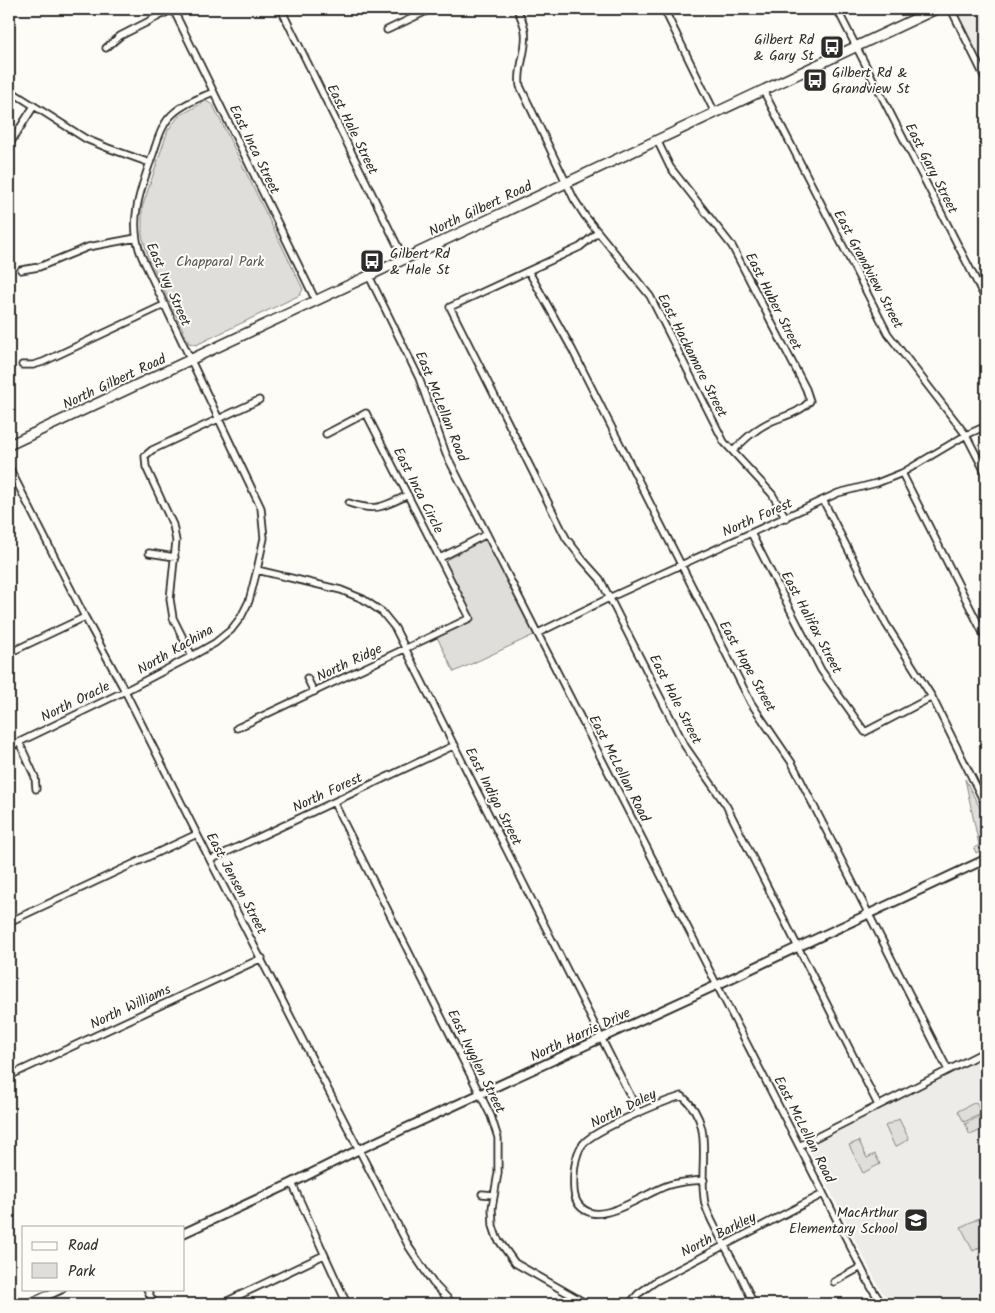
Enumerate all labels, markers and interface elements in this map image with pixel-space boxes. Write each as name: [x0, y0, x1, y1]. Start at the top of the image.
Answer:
place label: Gilbert Rd & Gary St: [754, 29, 815, 67]
bus stop icon: Gilbert Rd & Gary St: [819, 34, 845, 60]
place label: Gilbert Rd & Grandview St: [832, 62, 910, 100]
bus stop icon: Gilbert Rd & Grandview St: [802, 67, 828, 93]
street label: East Hale Street: [321, 80, 384, 179]
street label: East Inca Street: [223, 101, 286, 199]
street label: East Gary Street: [899, 119, 964, 218]
street label: North Gilbert Road: [425, 175, 537, 242]
street label: East Grandview Street: [827, 206, 909, 333]
street label: East Ivy Street: [140, 239, 197, 330]
place label: Gilbert Rd & Hale St: [390, 243, 451, 281]
bus stop icon: Gilbert Rd & Hale St: [359, 248, 385, 274]
street label: East Huber Street: [739, 249, 808, 355]
park label: Chapparal Park: [176, 251, 264, 273]
street label: East Hackamore Street: [651, 290, 733, 422]
street label: North Gilbert Road: [59, 348, 171, 415]
street label: East McLellan Road: [409, 348, 474, 466]
street label: East Inca Circle: [387, 443, 450, 538]
street label: North Forest: [719, 492, 797, 543]
street label: East Halifax Street: [775, 567, 848, 678]
street label: East Hope Street: [713, 617, 782, 717]
street label: North Kachina: [133, 619, 218, 681]
street label: North Ridge: [313, 638, 387, 688]
street label: East Hale Street: [643, 651, 708, 749]
street label: North Oracle: [37, 675, 114, 728]
street label: East McLellan Road: [583, 711, 656, 827]
street label: East Indigo Street: [459, 743, 528, 850]
street label: North Forest: [289, 767, 367, 819]
street label: East Jensen Street: [200, 828, 273, 939]
street label: North Williams: [86, 979, 175, 1035]
street label: North Harris Drive: [527, 1002, 635, 1068]
street label: East Ivyglen Street: [441, 1006, 511, 1118]
street label: East McLellan Road: [768, 1072, 841, 1188]
street label: North Daley: [587, 1083, 661, 1134]
place label: MacArthur Elementary School: [789, 1202, 899, 1240]
street label: North Barkley: [677, 1206, 760, 1263]
school or university icon: MacArthur Elementary School: [903, 1207, 929, 1233]
legend: [22, 1226, 185, 1290]
text: Road: [68, 1234, 99, 1258]
text: Park: [68, 1260, 96, 1284]

